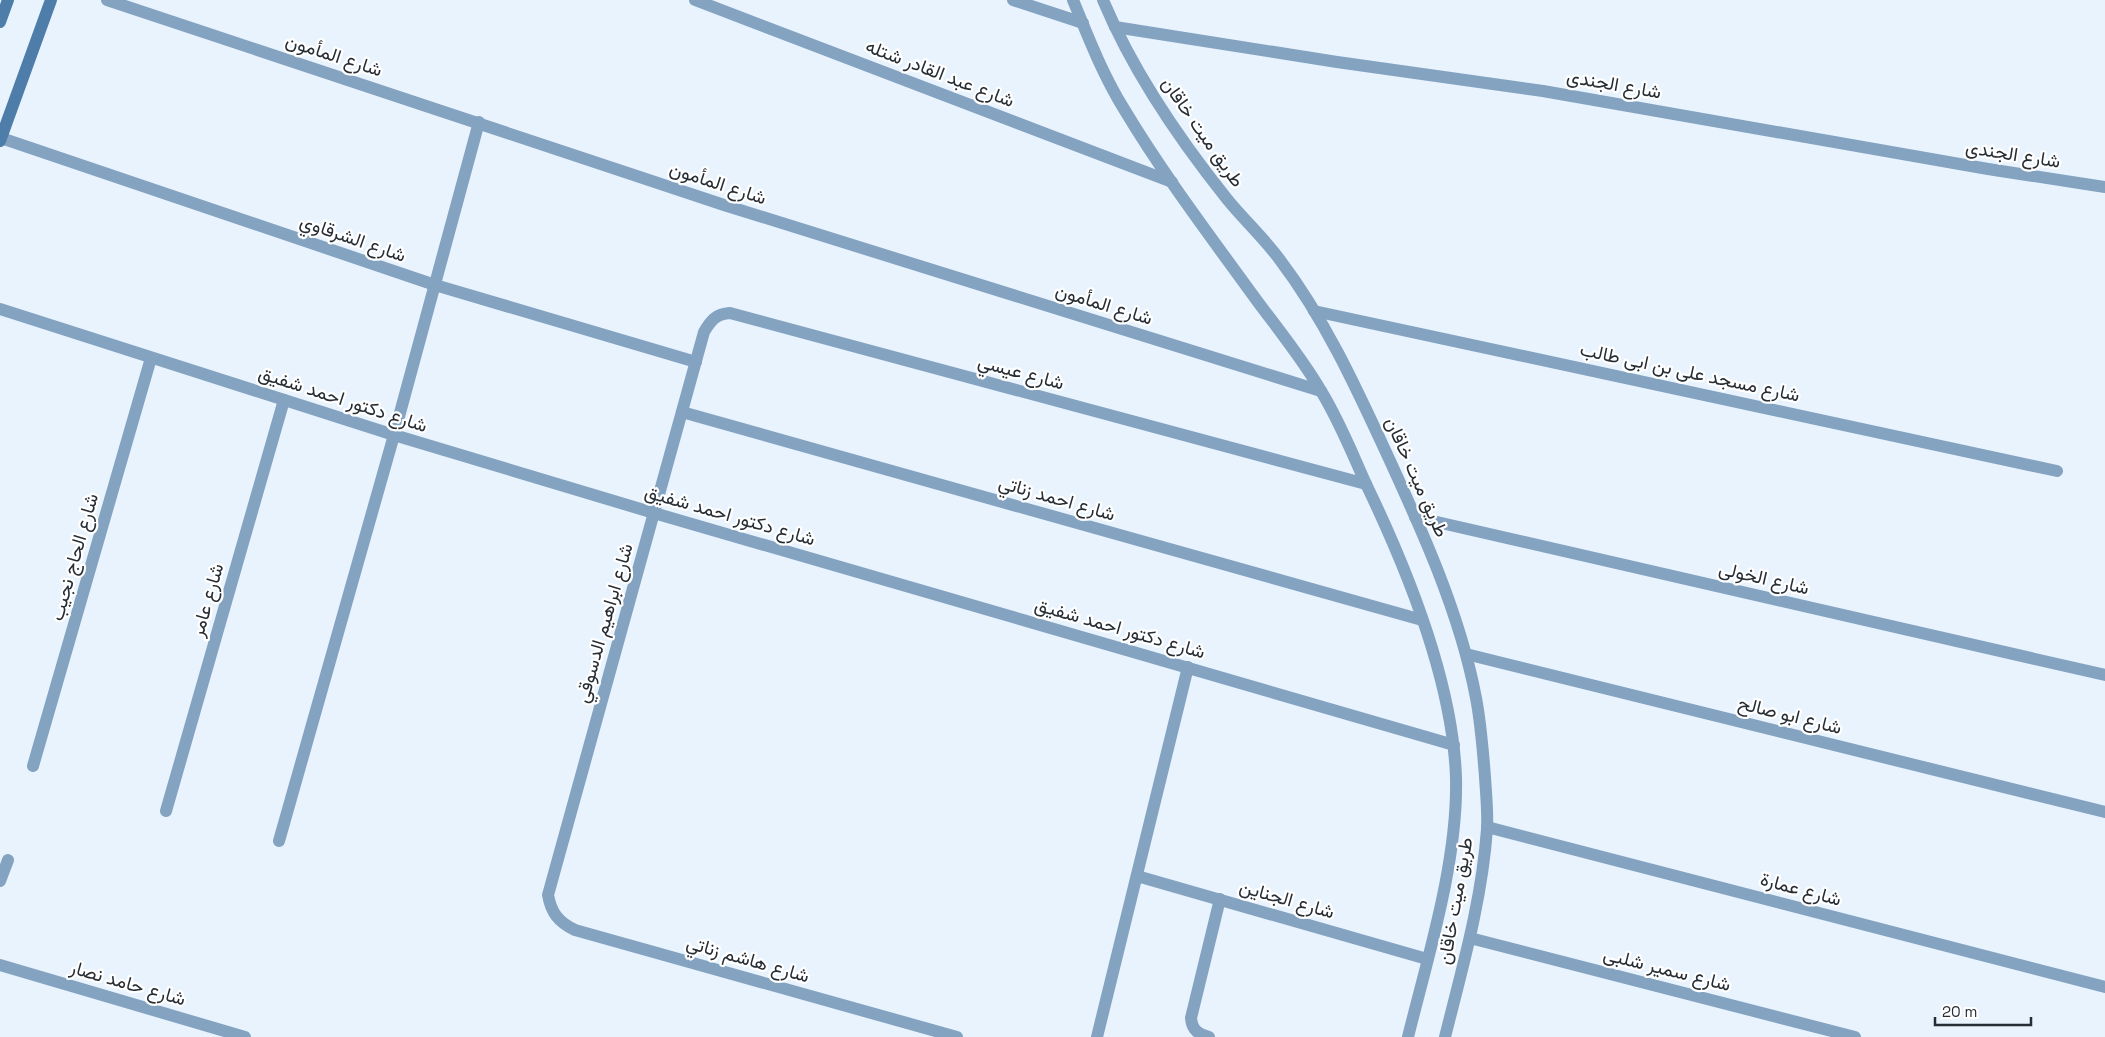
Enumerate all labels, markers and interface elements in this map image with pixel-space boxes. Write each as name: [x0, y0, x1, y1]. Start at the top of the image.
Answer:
street label: شارع المأمون: [282, 28, 386, 82]
street label: شارع عبد القادر شتله: [862, 33, 1018, 113]
street label: شارع الجندى: [1565, 63, 1663, 105]
street label: طريق ميت خاقان: [1156, 72, 1250, 192]
street label: شارع الجندى: [1964, 134, 2062, 174]
street label: شارع المأمون: [666, 156, 770, 210]
street label: شارع الشرقاوي: [296, 208, 409, 271]
street label: شارع المأمون: [1052, 277, 1156, 331]
street label: شارع مسجد على بن ابى طالب: [1578, 336, 1802, 408]
street label: شارع عيسي: [974, 349, 1067, 398]
street label: شارع دكتور احمد شفيق: [255, 360, 431, 438]
street label: طريق ميت خاقان: [1379, 413, 1455, 541]
street label: شارع احمد زناتي: [995, 469, 1118, 529]
street label: شارع دكتور احمد شفيق: [642, 479, 818, 551]
street label: شارع الحاج نجيب: [44, 490, 104, 624]
street label: شارع ابراهيم الدسوقي: [569, 540, 642, 707]
street label: شارع الخولى: [1716, 555, 1812, 601]
street label: شارع عامر: [184, 560, 229, 641]
street label: شارع دكتور احمد شفيق: [1032, 592, 1208, 664]
street label: شارع ابو صالح: [1735, 690, 1844, 741]
street label: طريق ميت خاقان: [1431, 835, 1479, 967]
street label: شارع عمارة: [1758, 866, 1844, 912]
street label: شارع الجناين: [1237, 874, 1337, 924]
street label: شارع هاشم زناتي: [683, 929, 812, 991]
street label: شارع سمير شلبى: [1601, 941, 1733, 997]
street label: شارع حامد نصار: [66, 954, 189, 1011]
scale bar: [1935, 994, 2031, 1026]
text: 20 m: [1942, 1002, 1977, 1021]

